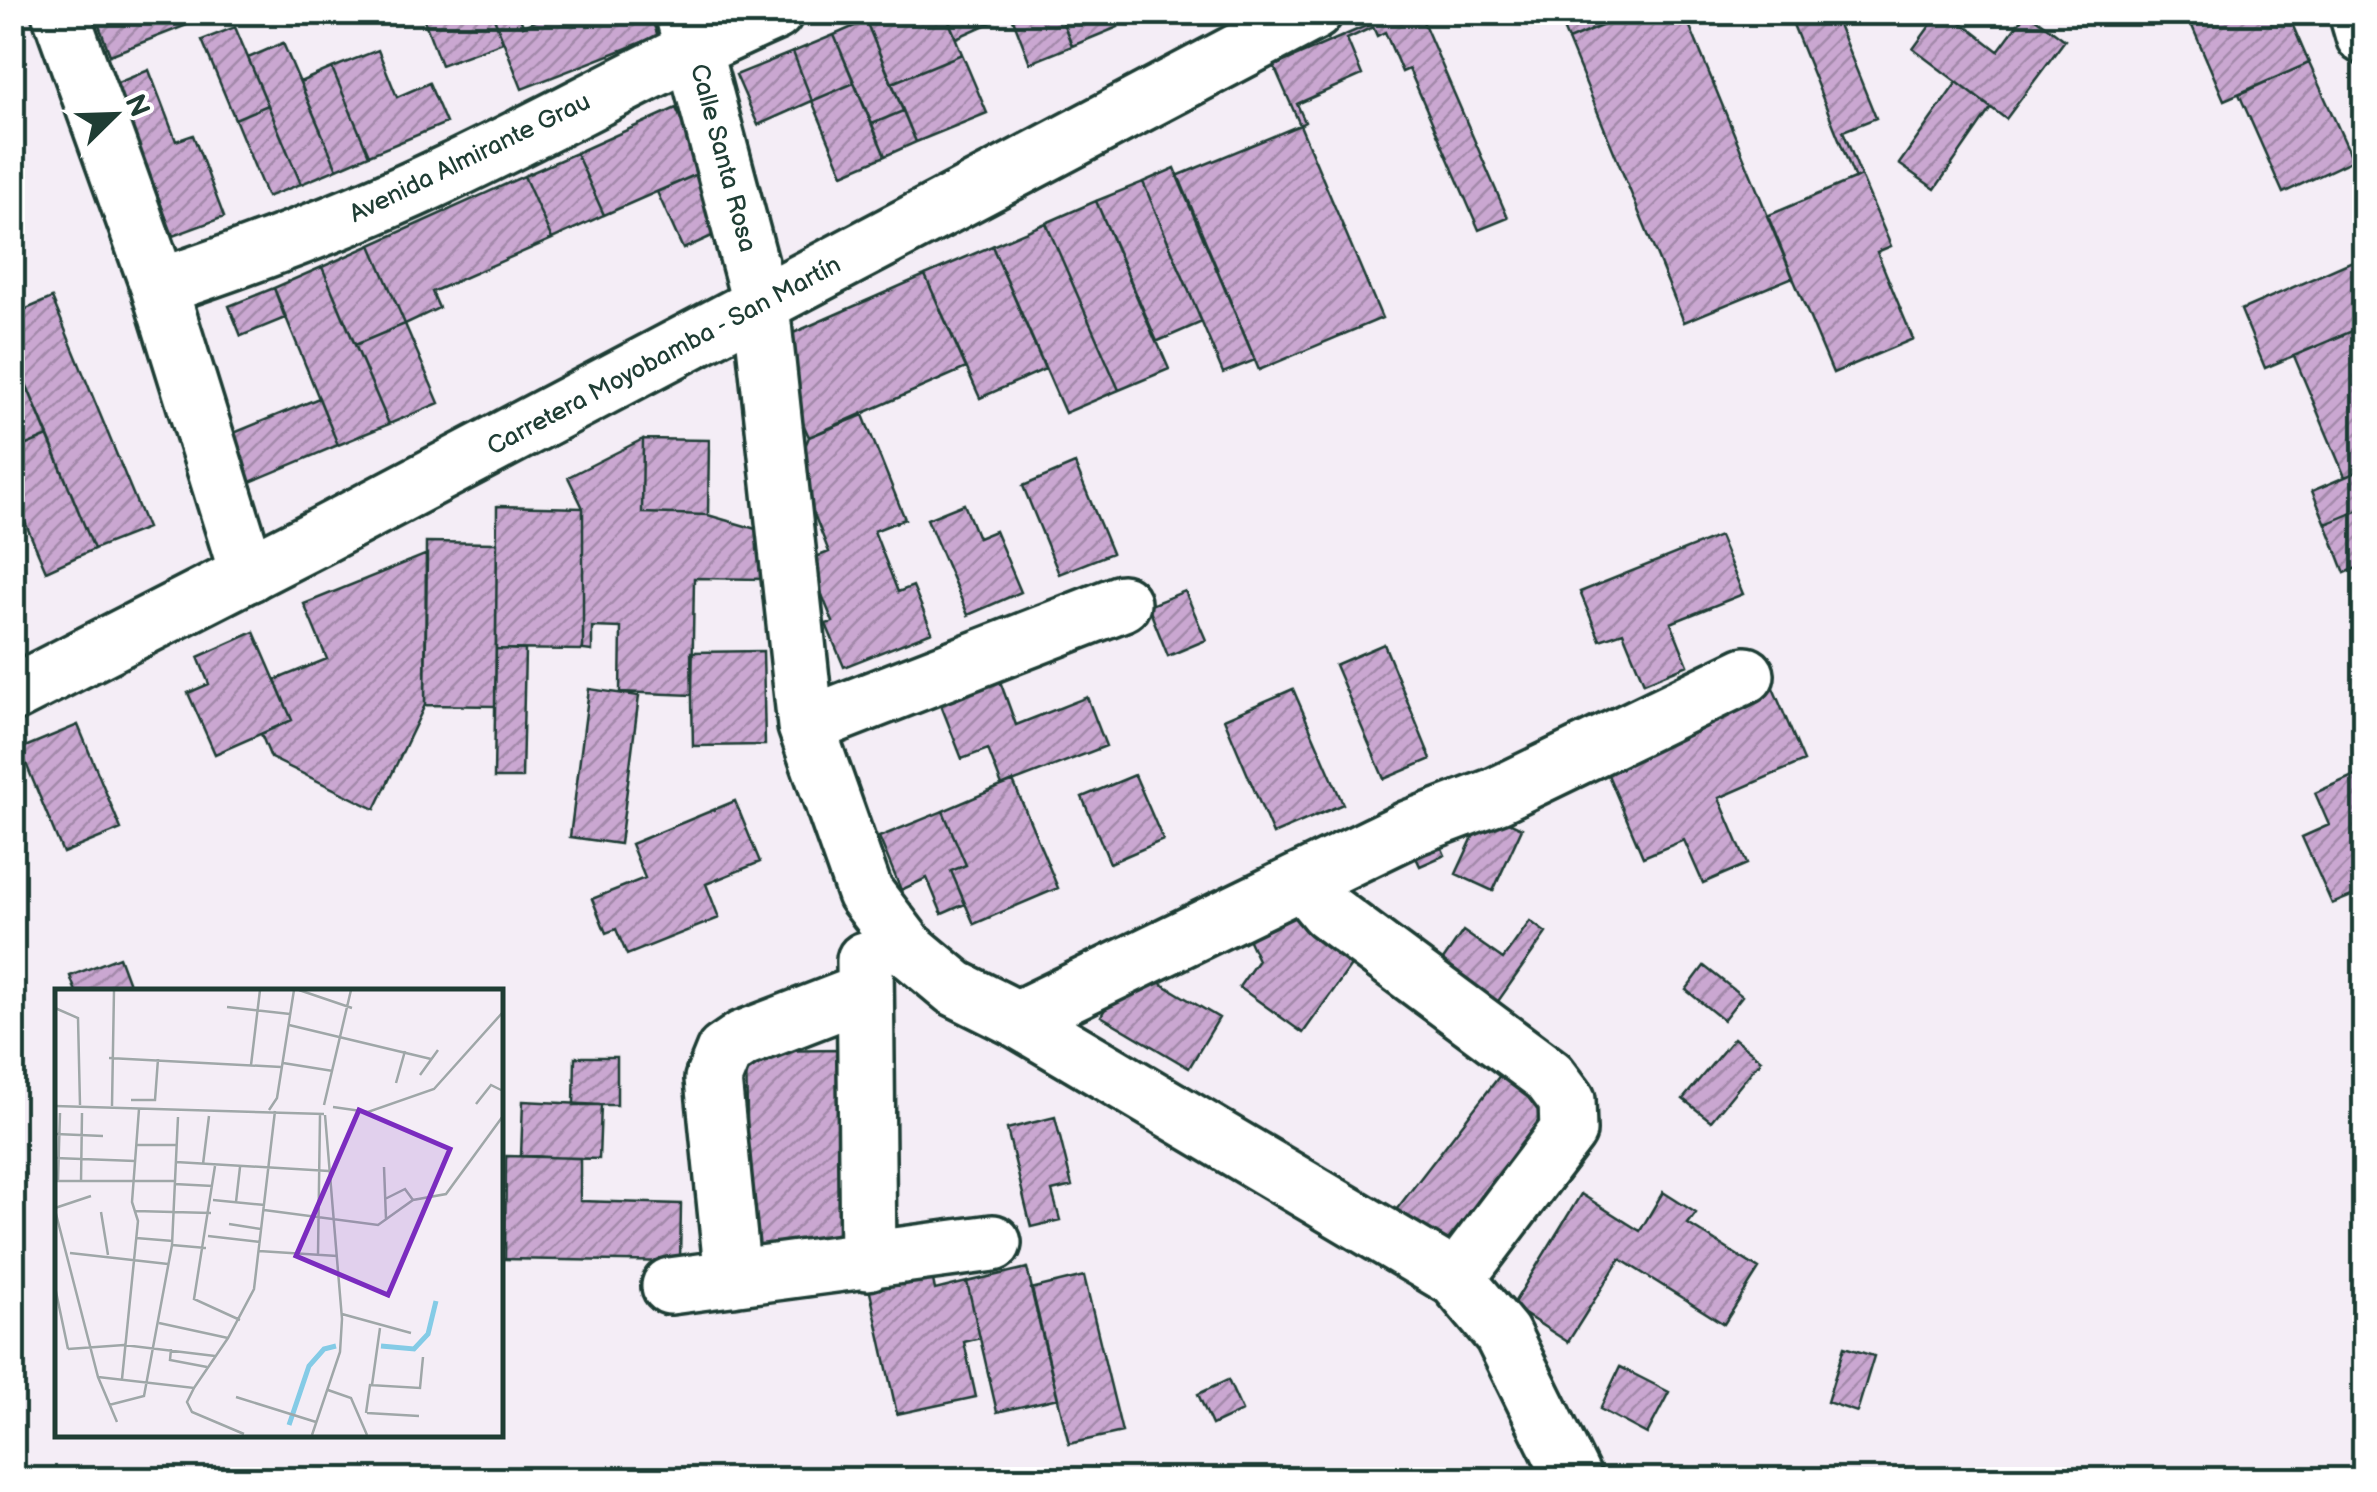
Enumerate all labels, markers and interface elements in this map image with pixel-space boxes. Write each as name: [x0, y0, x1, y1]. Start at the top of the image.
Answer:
street label: Calle Santa Rosa: [683, 60, 763, 256]
north arrow: [65, 65, 165, 165]
street label: Avenida Almirante Grau: [344, 86, 596, 230]
text: N: [117, 90, 156, 122]
street label: Carretera Moyobamba - San Martín: [482, 249, 846, 463]
inset map: [55, 989, 502, 1437]

